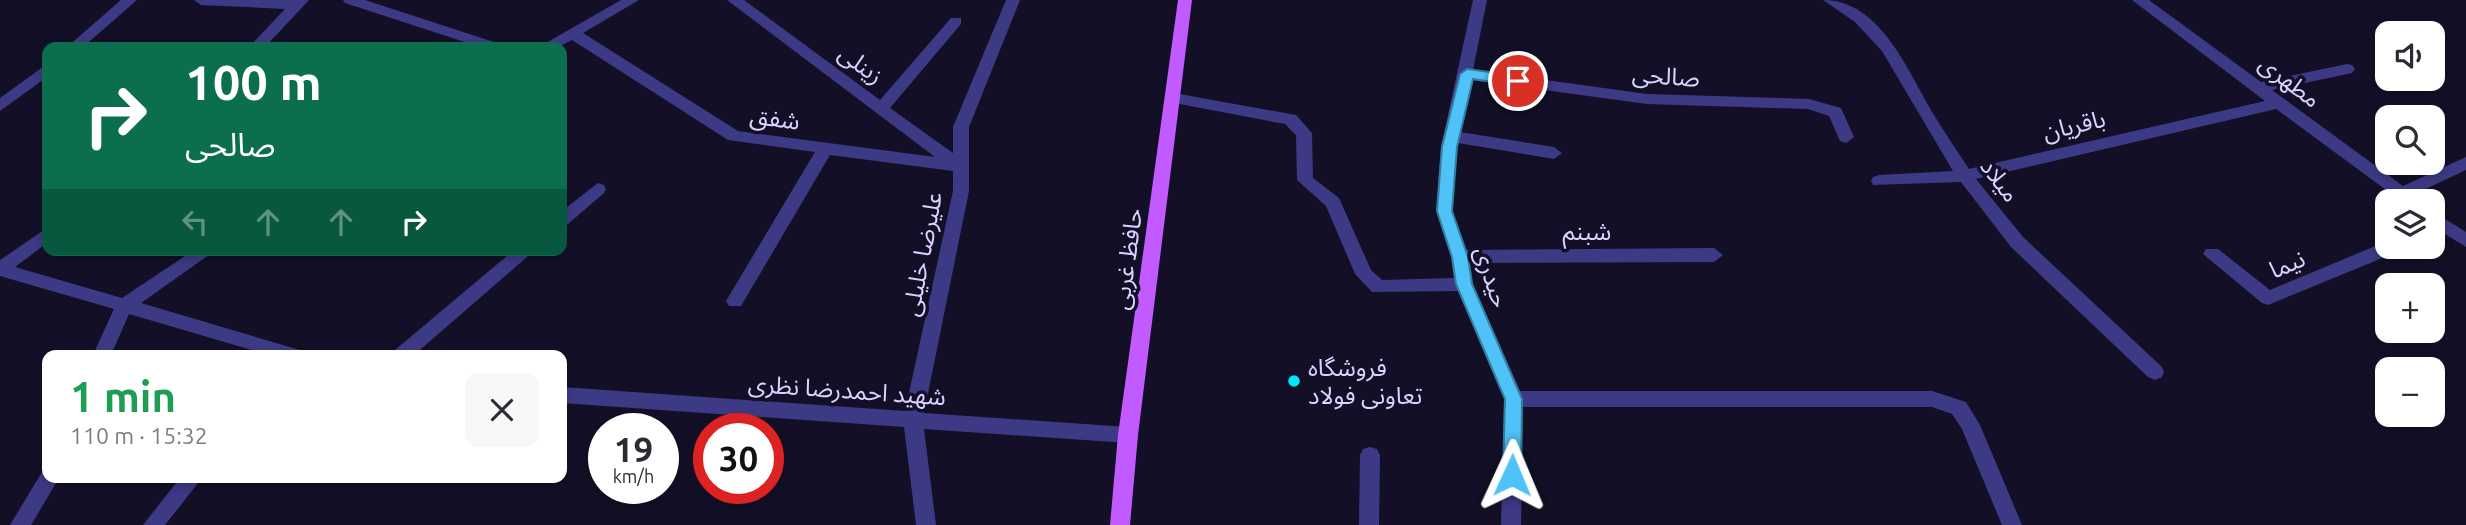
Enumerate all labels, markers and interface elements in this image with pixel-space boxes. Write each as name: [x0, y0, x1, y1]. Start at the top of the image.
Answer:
map controls: [2375, 21, 2445, 427]
button: sound: [2375, 21, 2445, 91]
street label: زینلی: [833, 39, 889, 90]
street label: مطهری: [2253, 49, 2326, 114]
pin: [1488, 51, 1548, 111]
text: 100 m: [185, 54, 322, 109]
street label: صالحی: [1631, 60, 1701, 92]
icon: arrive: [1499, 62, 1537, 100]
icon: right: [70, 70, 161, 161]
street label: شفق: [748, 101, 802, 137]
street label: باقریان: [2040, 105, 2108, 146]
button: search: [2375, 105, 2445, 175]
text: صالحی: [185, 126, 275, 162]
street label: میلاد: [1975, 153, 2025, 207]
street label: علیرضا خلیلی: [897, 189, 948, 319]
button: layers: [2375, 189, 2445, 259]
icon: left: [176, 203, 214, 241]
icon: ahead: [249, 203, 287, 241]
icon: ahead: [322, 203, 360, 241]
icon: right: [395, 203, 433, 241]
street label: حافظ غربی: [1107, 206, 1148, 312]
street label: شبنم: [1563, 218, 1611, 249]
street label: حیدری: [1468, 243, 1515, 311]
street label: نیما: [2265, 244, 2309, 284]
button: +: [2375, 273, 2445, 343]
place label: فروشگاه تعاونی فولاد: [1308, 354, 1422, 410]
button: −: [2375, 357, 2445, 427]
street label: شهید احمدرضا نظری: [747, 370, 947, 411]
text: 1 min: [70, 373, 176, 420]
button: close: [465, 373, 539, 447]
marker: فروشگاه تعاونی فولاد: [1286, 373, 1302, 389]
speed limit sign: 30: [693, 413, 784, 504]
text: 110 m · 15:32: [70, 423, 208, 448]
text: 19: [614, 429, 653, 469]
position arrow: [1475, 438, 1549, 512]
text: km/h: [613, 466, 654, 486]

